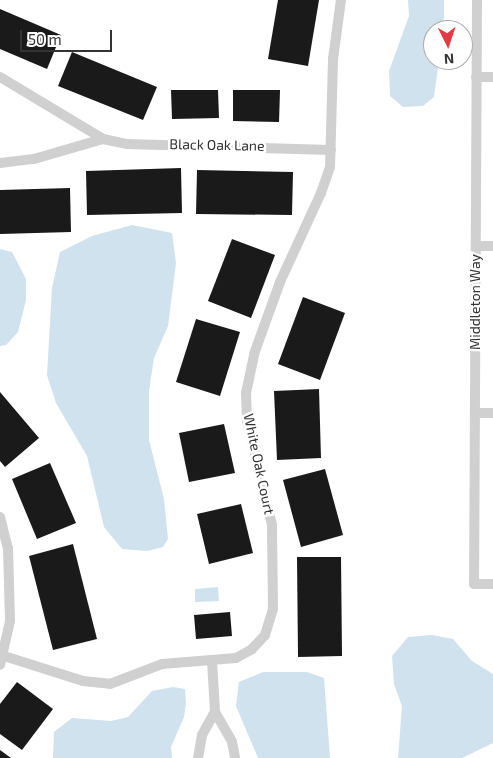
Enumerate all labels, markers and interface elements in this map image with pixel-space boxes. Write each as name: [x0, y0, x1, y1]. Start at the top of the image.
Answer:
scale bar: [22, 20, 115, 52]
north arrow: [423, 20, 473, 70]
text: 50 m: [28, 30, 62, 48]
text: N: [443, 51, 455, 68]
street label: Black Oak Lane: [169, 136, 265, 154]
street label: Middleton Way: [467, 254, 483, 350]
street label: White Oak Court: [240, 412, 278, 516]

